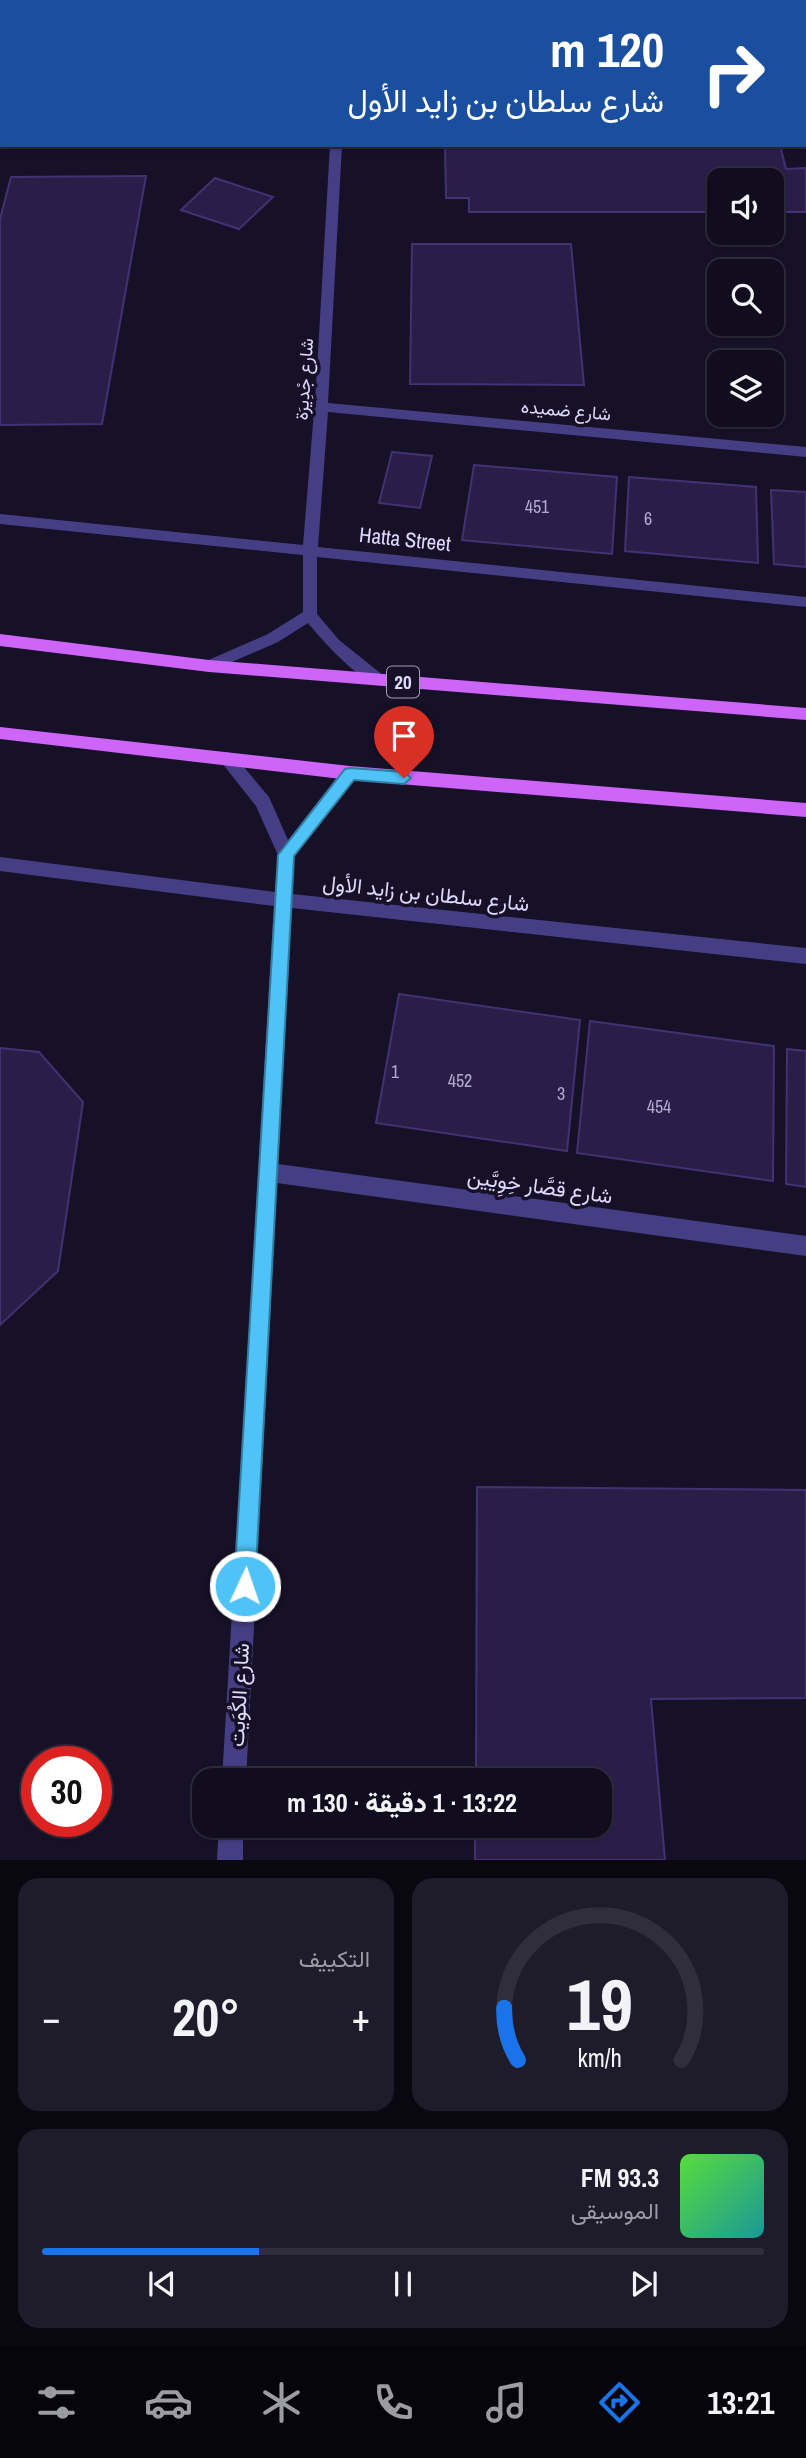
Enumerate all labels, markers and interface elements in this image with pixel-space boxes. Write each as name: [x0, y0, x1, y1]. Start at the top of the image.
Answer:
text: 120 m: [550, 16, 664, 82]
icon: right: [688, 28, 779, 119]
text: شارع سلطان بن زايد الأول: [347, 79, 664, 122]
map controls: [707, 168, 784, 427]
button: sound: [707, 168, 784, 245]
button: search: [707, 259, 784, 336]
street label: شارع جْدِيرَة: [289, 337, 319, 421]
button: layers: [707, 350, 784, 427]
street label: شارع ضميده: [520, 394, 612, 426]
house number: 451: [525, 494, 550, 519]
house number: 6: [644, 506, 652, 531]
street label: Hatta Street: [358, 520, 452, 558]
road number: 20: [387, 666, 419, 698]
pin: [374, 706, 434, 778]
icon: arrive: [385, 717, 423, 755]
street label: شارع سلطان بن زايد الأول: [321, 868, 531, 918]
house number: 1: [391, 1059, 400, 1084]
house number: 452: [448, 1068, 472, 1093]
house number: 3: [557, 1081, 565, 1106]
house number: 454: [647, 1094, 671, 1119]
street label: شارع قصَّار خِوِيَّين: [465, 1161, 614, 1213]
position arrow: [208, 1549, 282, 1623]
street label: شارع الكُوَيت: [222, 1642, 256, 1748]
speed limit sign: 30: [21, 1746, 112, 1837]
text: 13:22 · 1 دقيقة · 130 m: [287, 1785, 517, 1820]
text: التكييف: [299, 1943, 370, 1974]
text: 19: [567, 1956, 633, 2054]
text: 20°: [172, 1982, 240, 2052]
text: −: [42, 1992, 60, 2043]
text: +: [352, 1992, 370, 2043]
text: km/h: [578, 2041, 622, 2075]
text: 93.3 FM: [581, 2160, 659, 2195]
text: الموسيقى: [571, 2195, 659, 2226]
icon: previous: [143, 2265, 181, 2303]
icon: pause: [384, 2265, 422, 2303]
icon: next: [625, 2265, 663, 2303]
icon: filters: [32, 2378, 81, 2427]
icon: car: [144, 2378, 193, 2427]
icon: climate: [257, 2378, 306, 2427]
icon: phone: [369, 2378, 418, 2427]
icon: music: [482, 2378, 531, 2427]
icon: directions: [595, 2378, 644, 2427]
text: 13:21: [707, 2381, 774, 2424]

